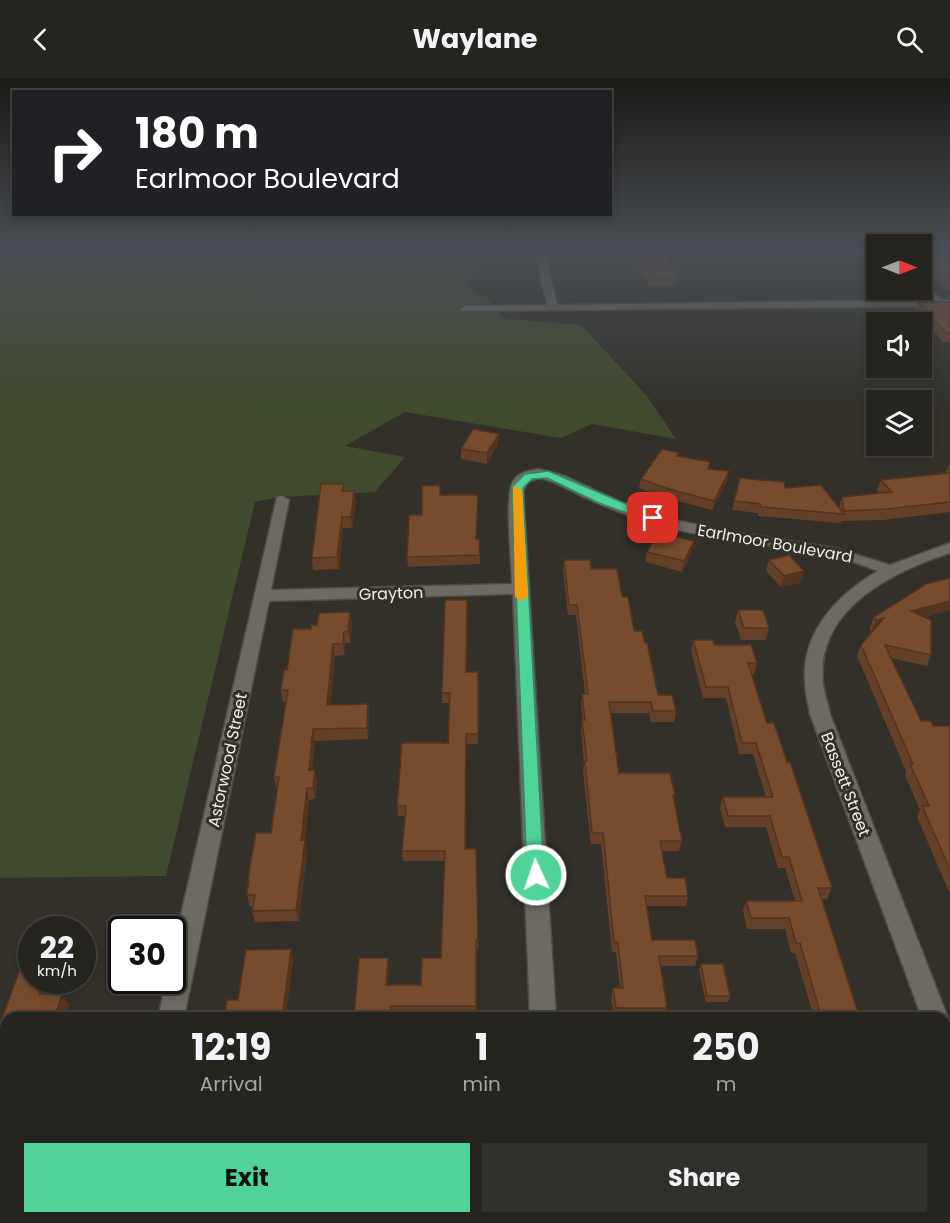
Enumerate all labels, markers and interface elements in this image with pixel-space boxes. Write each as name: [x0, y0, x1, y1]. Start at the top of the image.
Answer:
text: Waylane: [413, 20, 537, 57]
icon: back: [24, 23, 57, 56]
icon: search: [893, 23, 926, 56]
text: 180 m: [135, 104, 259, 163]
icon: right: [36, 114, 114, 192]
text: Earlmoor Boulevard: [135, 160, 400, 197]
north arrow: [866, 234, 932, 300]
map controls: [866, 234, 932, 456]
button: sound: [866, 312, 932, 378]
button: layers: [866, 390, 932, 456]
pin: [627, 492, 678, 543]
icon: arrive: [636, 501, 669, 534]
street label: Earlmoor Boulevard: [696, 519, 854, 568]
street label: Grayton: [358, 581, 424, 606]
street label: Astorwood Street: [202, 691, 253, 829]
street label: Bassett Street: [815, 729, 876, 840]
position arrow: [504, 843, 568, 907]
speed limit sign: 30: [108, 916, 186, 994]
text: 22: [40, 926, 74, 969]
text: km/h: [37, 960, 77, 981]
text: 12:19: [191, 1022, 271, 1073]
text: 1: [475, 1022, 489, 1073]
text: 250: [692, 1022, 760, 1073]
text: Arrival: [200, 1070, 263, 1098]
text: min: [463, 1070, 501, 1098]
text: m: [716, 1070, 736, 1098]
button: Exit: [24, 1143, 470, 1212]
button: Share: [482, 1143, 927, 1212]

